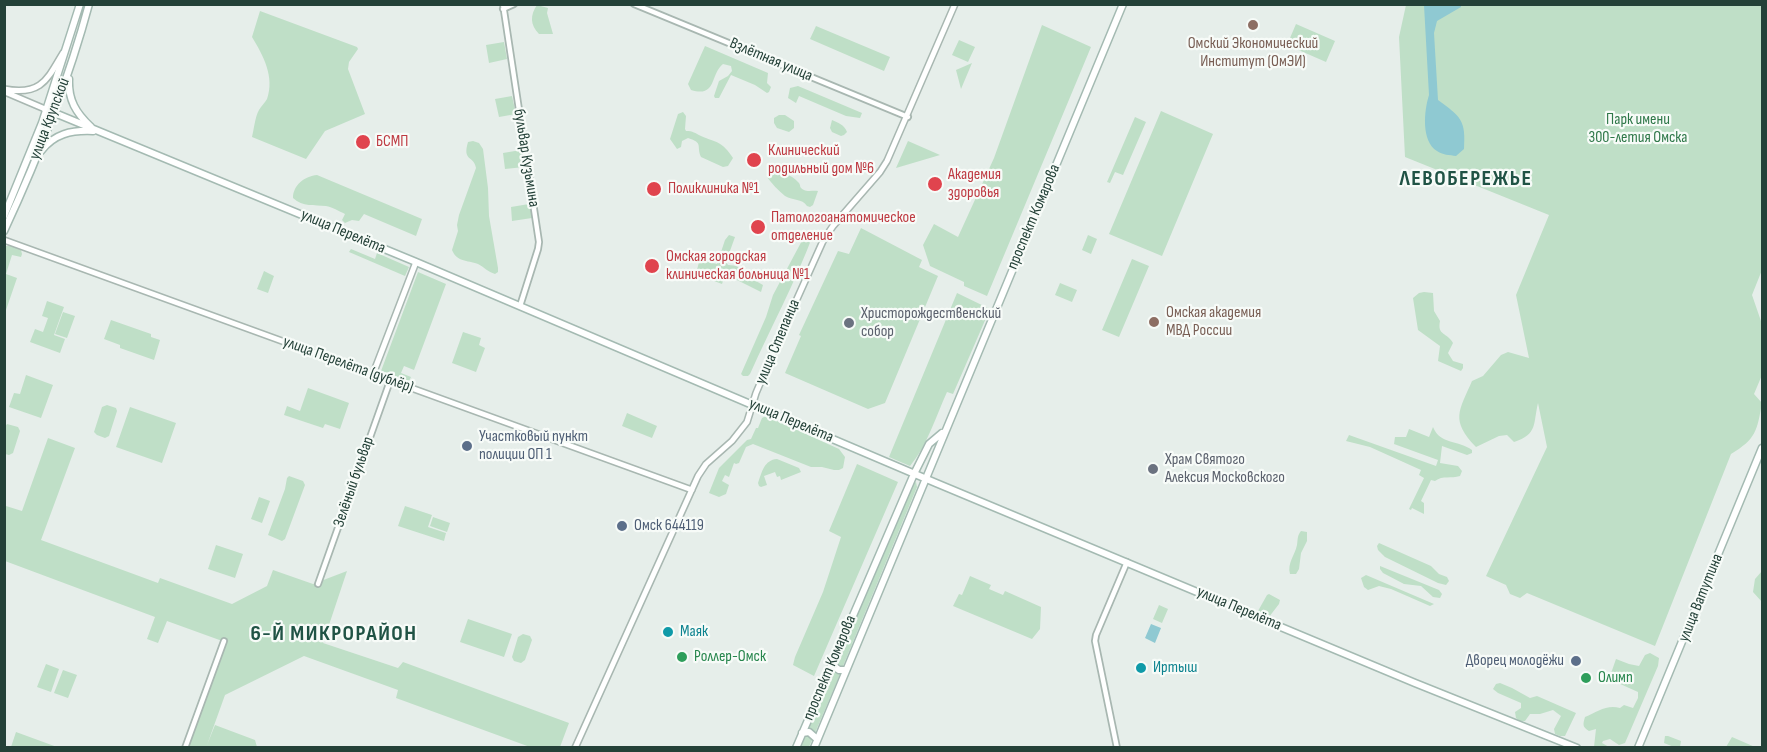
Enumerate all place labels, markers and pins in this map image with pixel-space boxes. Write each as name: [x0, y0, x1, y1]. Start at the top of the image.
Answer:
marker: Омский Экономический Институт (ОмЭИ): [1246, 18, 1260, 32]
place label: Омский Экономический Институт (ОмЭИ): [1188, 34, 1318, 72]
place label: БСМП: [376, 132, 408, 152]
marker: БСМП: [354, 133, 372, 151]
place label: Клинический родильный дом №6: [768, 141, 874, 179]
marker: Клинический родильный дом №6: [745, 151, 763, 169]
place label: Академия здоровья: [948, 165, 1001, 203]
marker: Академия здоровья: [926, 175, 944, 193]
place label: Поликлиника №1: [668, 179, 759, 199]
marker: Поликлиника №1: [645, 180, 663, 198]
place label: Патологоанатомическое отделение: [771, 208, 916, 246]
marker: Патологоанатомическое отделение: [749, 218, 767, 236]
place label: Омская городская клиническая больница №1: [666, 247, 810, 285]
marker: Омская городская клиническая больница №1: [643, 257, 661, 275]
place label: Омская академия МВД России: [1166, 303, 1261, 341]
place label: Христорождественский собор: [861, 304, 1001, 342]
marker: Омская академия МВД России: [1147, 315, 1161, 329]
marker: Христорождественский собор: [842, 316, 856, 330]
place label: Участковый пункт полиции ОП 1: [479, 427, 588, 465]
marker: Участковый пункт полиции ОП 1: [460, 439, 474, 453]
place label: Храм Святого Алексия Московского: [1165, 450, 1285, 488]
marker: Храм Святого Алексия Московского: [1146, 462, 1160, 476]
place label: Омск 644119: [634, 516, 704, 536]
marker: Омск 644119: [615, 519, 629, 533]
place label: Маяк: [680, 622, 708, 642]
marker: Маяк: [661, 625, 675, 639]
place label: Роллер-Омск: [694, 647, 766, 667]
marker: Роллер-Омск: [675, 650, 689, 664]
place label: Дворец молодёжи: [1466, 651, 1564, 671]
marker: Дворец молодёжи: [1569, 654, 1583, 668]
place label: Иртыш: [1153, 658, 1197, 678]
marker: Иртыш: [1134, 661, 1148, 675]
place label: Олимп: [1598, 668, 1633, 688]
marker: Олимп: [1579, 671, 1593, 685]

